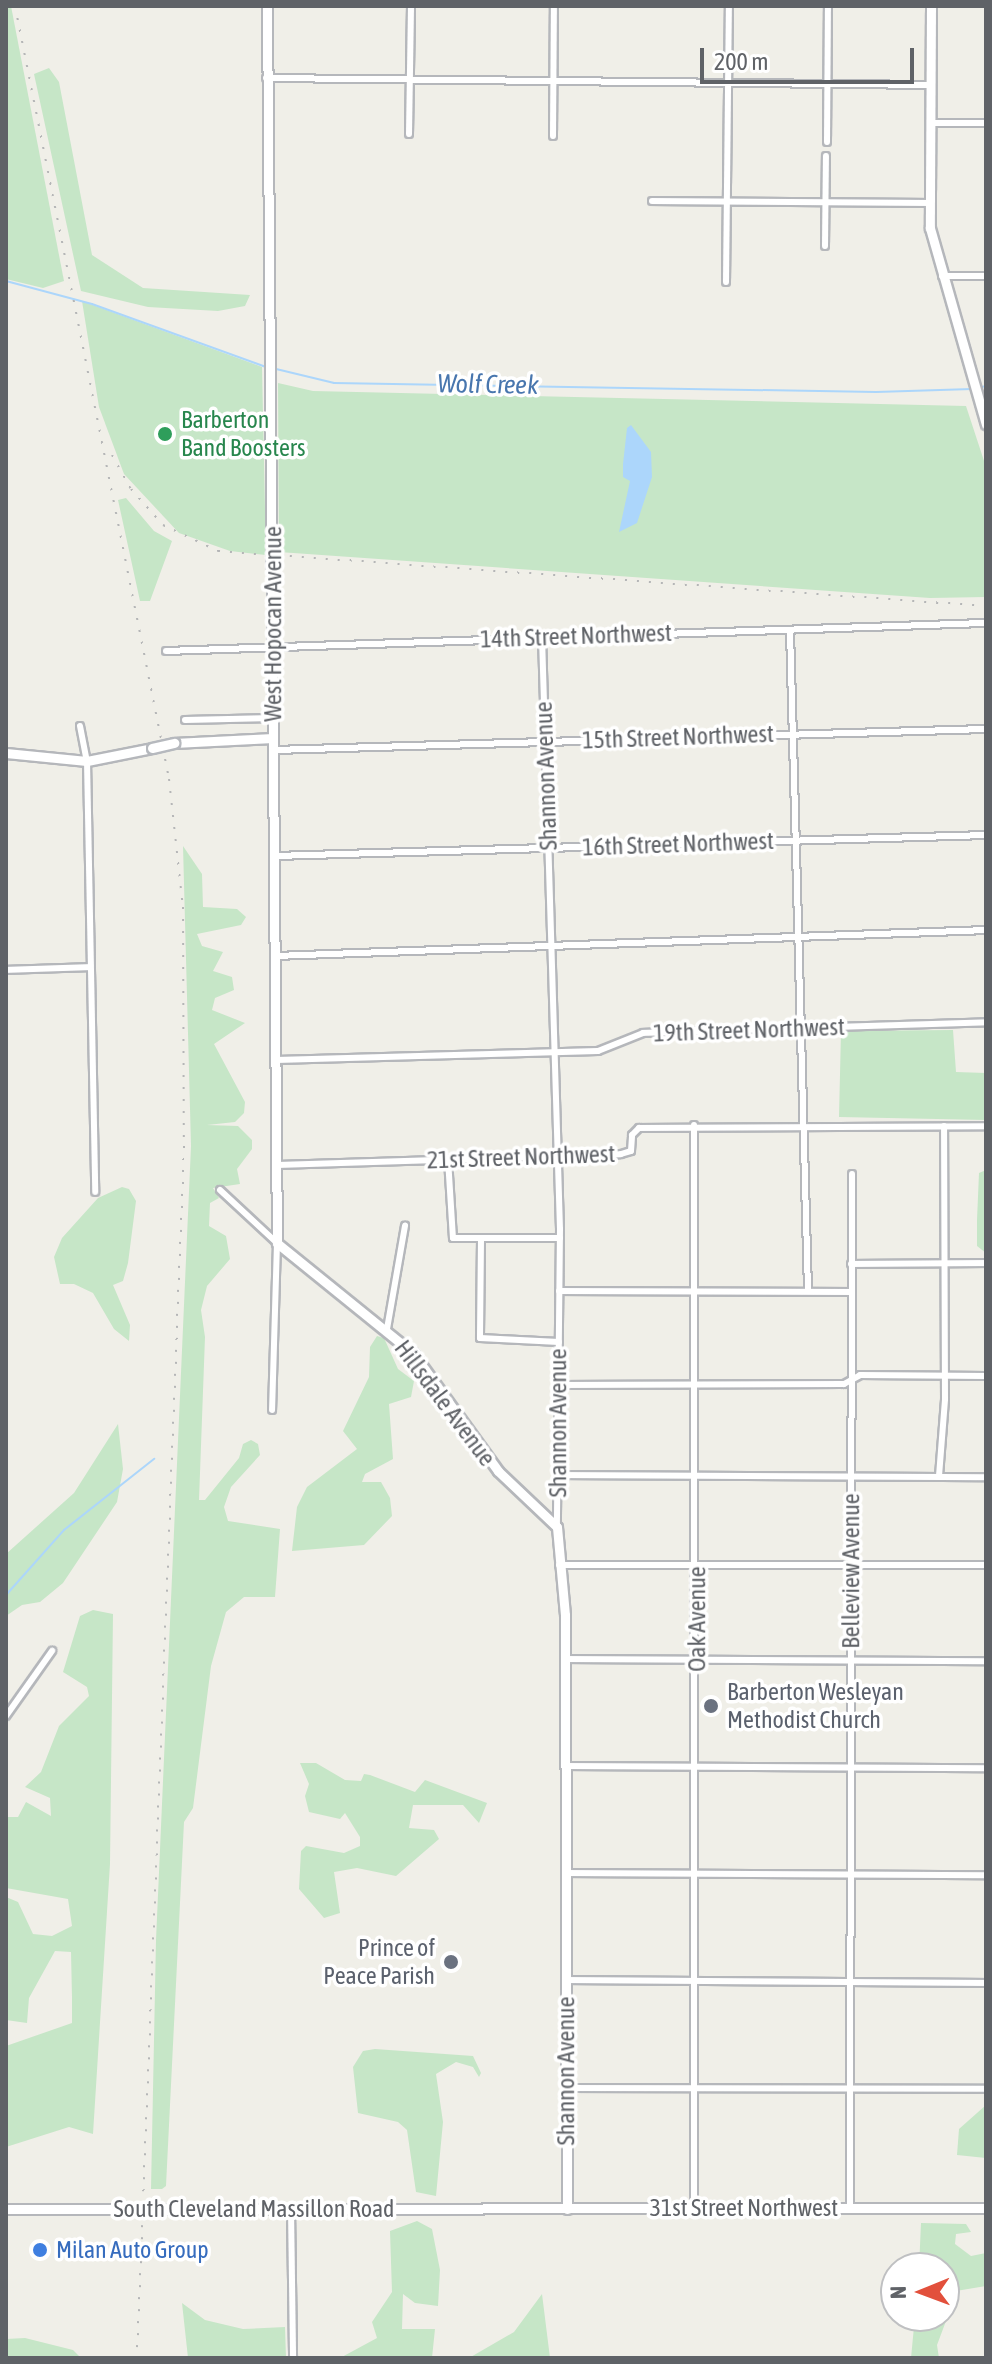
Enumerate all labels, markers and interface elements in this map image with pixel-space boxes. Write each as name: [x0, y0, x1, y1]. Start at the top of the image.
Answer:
scale bar: [704, 32, 918, 82]
text: 200 m: [714, 48, 768, 75]
water label: Wolf Creek: [437, 369, 539, 401]
place label: Barberton Band Boosters: [181, 406, 305, 462]
marker: Barberton Band Boosters: [156, 425, 174, 443]
street label: West Hopocan Avenue: [259, 526, 287, 722]
street label: 14th Street Northwest: [480, 618, 672, 654]
street label: Shannon Avenue: [529, 701, 563, 851]
street label: 15th Street Northwest: [582, 719, 774, 755]
street label: 16th Street Northwest: [582, 826, 774, 862]
street label: 19th Street Northwest: [653, 1012, 845, 1048]
street label: 21st Street Northwest: [426, 1139, 616, 1175]
street label: Hillsdale Avenue: [388, 1334, 502, 1472]
street label: Shannon Avenue: [544, 1349, 572, 1497]
street label: Belleview Avenue: [837, 1493, 865, 1649]
street label: Oak Avenue: [683, 1566, 711, 1672]
place label: Barberton Wesleyan Methodist Church: [727, 1678, 904, 1734]
marker: Barberton Wesleyan Methodist Church: [702, 1697, 720, 1715]
place label: Prince of Peace Parish: [323, 1934, 435, 1990]
marker: Prince of Peace Parish: [442, 1953, 460, 1971]
street label: Shannon Avenue: [552, 1997, 580, 2145]
street label: 31st Street Northwest: [650, 2194, 838, 2222]
street label: South Cleveland Massillon Road: [114, 2195, 394, 2223]
place label: Milan Auto Group: [56, 2236, 209, 2264]
marker: Milan Auto Group: [31, 2241, 49, 2259]
north arrow: [880, 2252, 960, 2332]
text: N: [885, 2286, 911, 2299]

